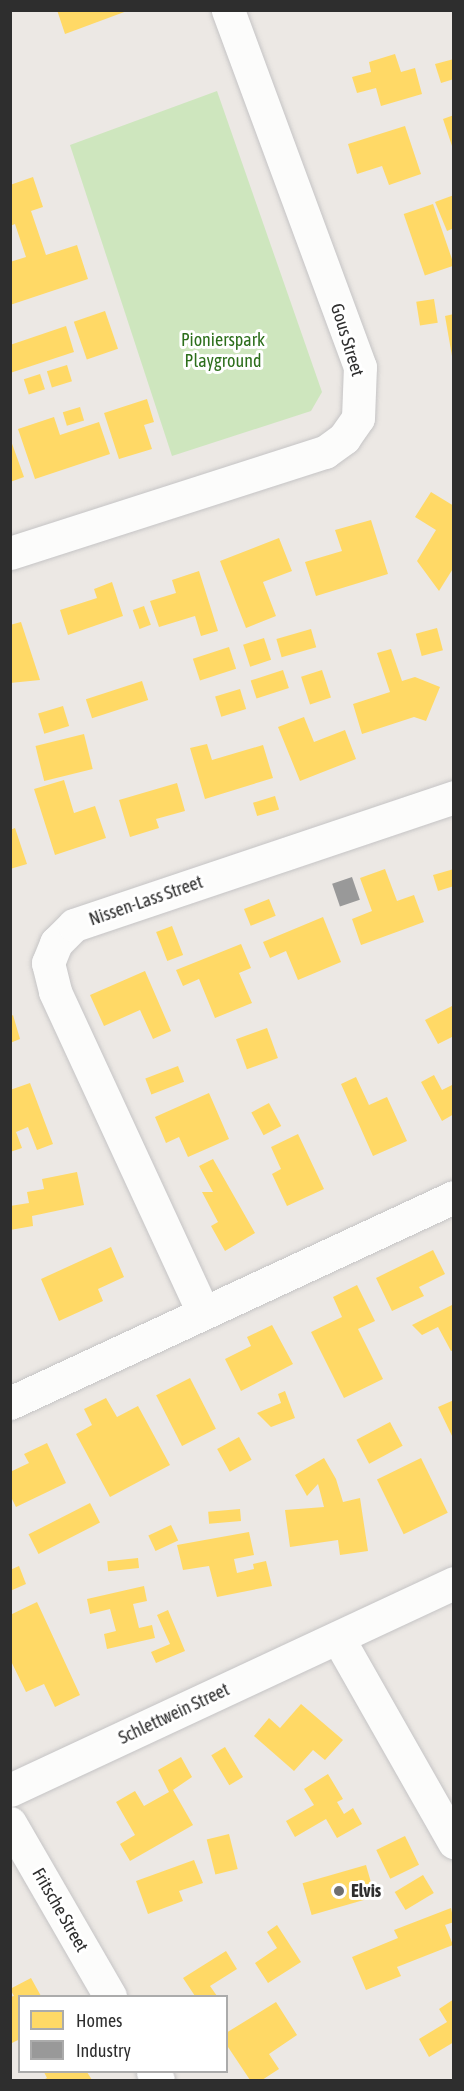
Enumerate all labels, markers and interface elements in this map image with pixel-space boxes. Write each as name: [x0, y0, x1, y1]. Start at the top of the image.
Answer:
street label: Gous Street: [326, 301, 368, 379]
park label: Pionierspark Playground: [181, 330, 265, 372]
street label: Nissen-Lass Street: [86, 871, 206, 931]
street label: Schlettwein Street: [115, 1679, 233, 1749]
street label: Fritsche Street: [27, 1864, 93, 1956]
place label: Elvis: [351, 1880, 381, 1902]
marker: Elvis: [332, 1884, 346, 1898]
legend: [18, 1995, 228, 2073]
text: Homes: [76, 2010, 122, 2031]
text: Industry: [76, 2040, 131, 2061]

